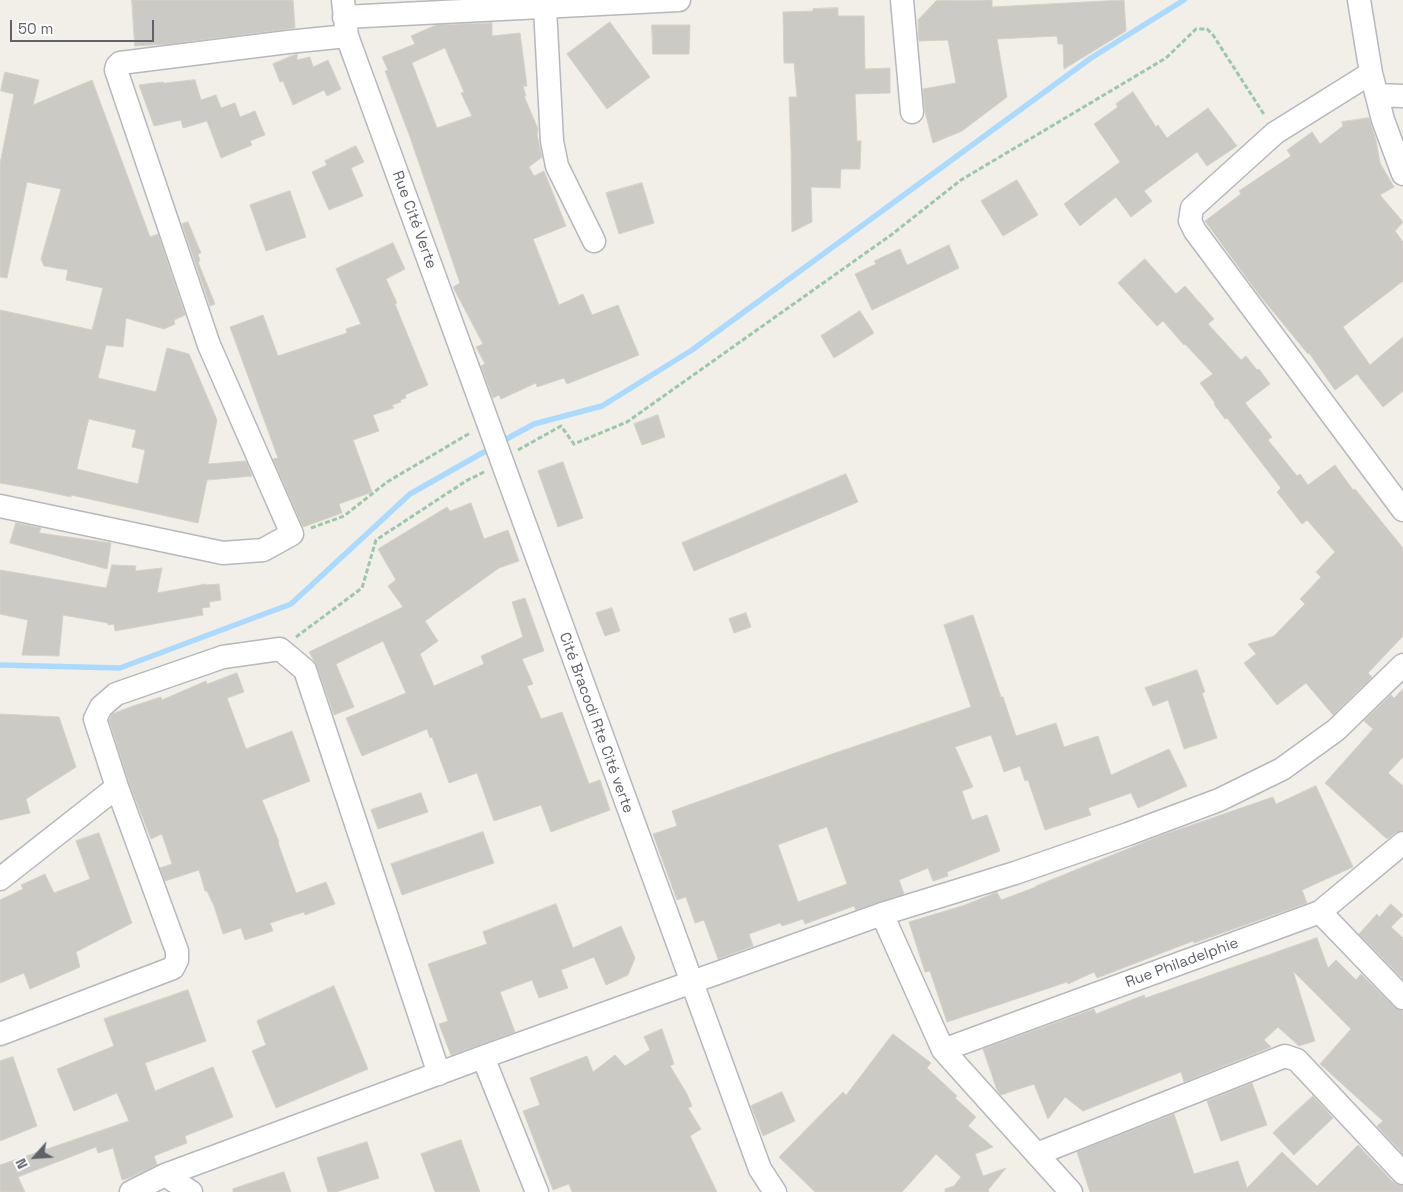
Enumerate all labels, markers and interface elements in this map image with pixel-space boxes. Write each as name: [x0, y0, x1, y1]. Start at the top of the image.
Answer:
scale bar: [12, 10, 156, 42]
text: 50 m: [18, 19, 53, 38]
street label: Rue Cité Verte: [388, 169, 440, 271]
street label: Cité Bracodi Rte Cité verte: [555, 630, 637, 816]
street label: Rue Philadelphie: [1123, 934, 1241, 992]
north arrow: [10, 1132, 60, 1182]
text: N: [11, 1155, 32, 1172]

